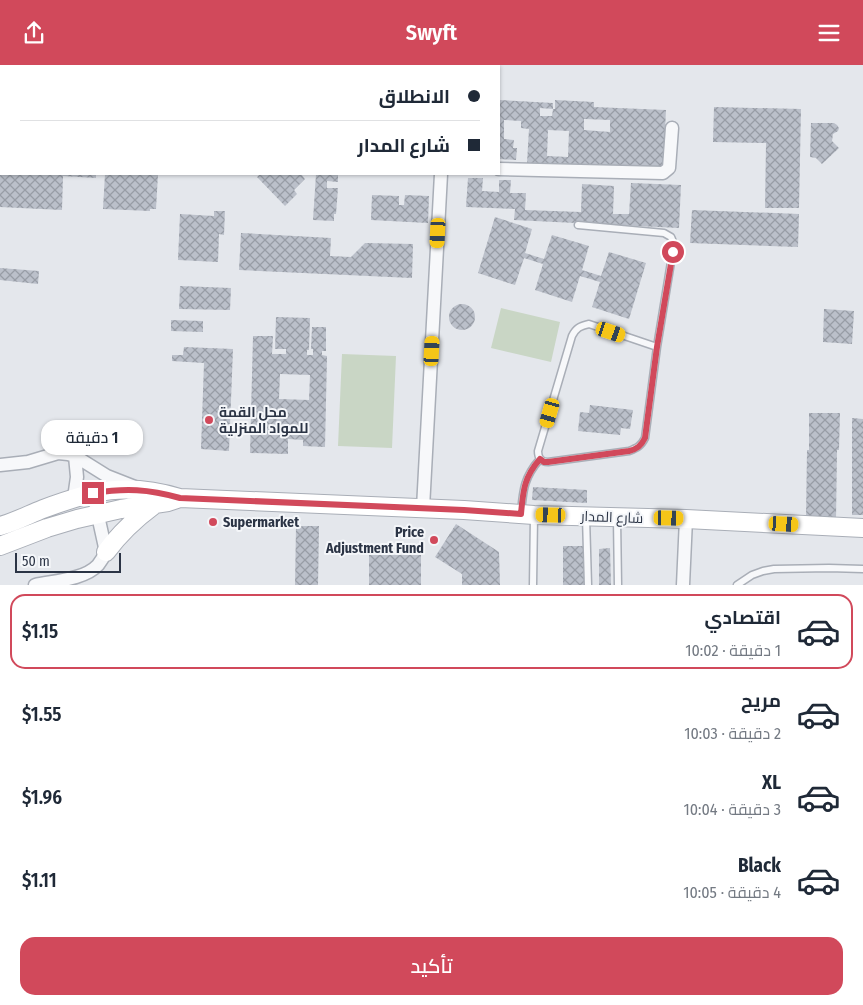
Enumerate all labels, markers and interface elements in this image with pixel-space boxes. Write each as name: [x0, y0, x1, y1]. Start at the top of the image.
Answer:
icon: share: [20, 19, 48, 47]
text: Swyft: [406, 19, 457, 46]
icon: menu: [815, 19, 843, 47]
text: الانطلاق: [379, 85, 450, 108]
text: شارع المدار: [358, 134, 450, 157]
car: [429, 218, 446, 248]
route start: [662, 241, 684, 263]
car: [594, 320, 627, 344]
car: [423, 336, 440, 366]
car: [538, 397, 561, 429]
place label: محل القمة للمواد المنزلية: [219, 404, 308, 437]
marker: محل القمة للمواد المنزلية: [203, 414, 215, 426]
callout: 1 دقيقة: [42, 421, 144, 455]
text: 1 دقيقة: [66, 428, 118, 447]
route end: [82, 482, 104, 504]
car: [535, 507, 566, 523]
street label: شارع المدار: [579, 508, 643, 527]
car: [653, 510, 684, 526]
place label: Supermarket: [223, 514, 300, 531]
marker: Supermarket: [207, 516, 219, 528]
car: [768, 516, 799, 532]
place label: Price Adjustment Fund: [325, 524, 424, 557]
marker: Price Adjustment Fund: [428, 534, 440, 546]
scale bar: [15, 550, 121, 573]
text: 50 m: [22, 553, 50, 570]
text: اقتصادي: [705, 606, 781, 629]
icon: car: [796, 609, 841, 654]
text: $1.15: [22, 620, 58, 643]
text: 1 دقيقة · 10:02: [685, 641, 781, 660]
text: مريح: [741, 689, 781, 712]
icon: car: [796, 692, 841, 737]
text: $1.55: [22, 703, 61, 726]
text: 2 دقيقة · 10:03: [684, 724, 781, 743]
text: XL: [762, 771, 781, 794]
icon: car: [796, 775, 841, 820]
text: $1.96: [22, 786, 62, 809]
text: 3 دقيقة · 10:04: [683, 800, 781, 819]
text: Black: [738, 854, 781, 877]
icon: car: [796, 858, 841, 903]
text: $1.11: [22, 869, 57, 892]
text: 4 دقيقة · 10:05: [683, 883, 781, 902]
button: تأكيد: [20, 937, 843, 995]

